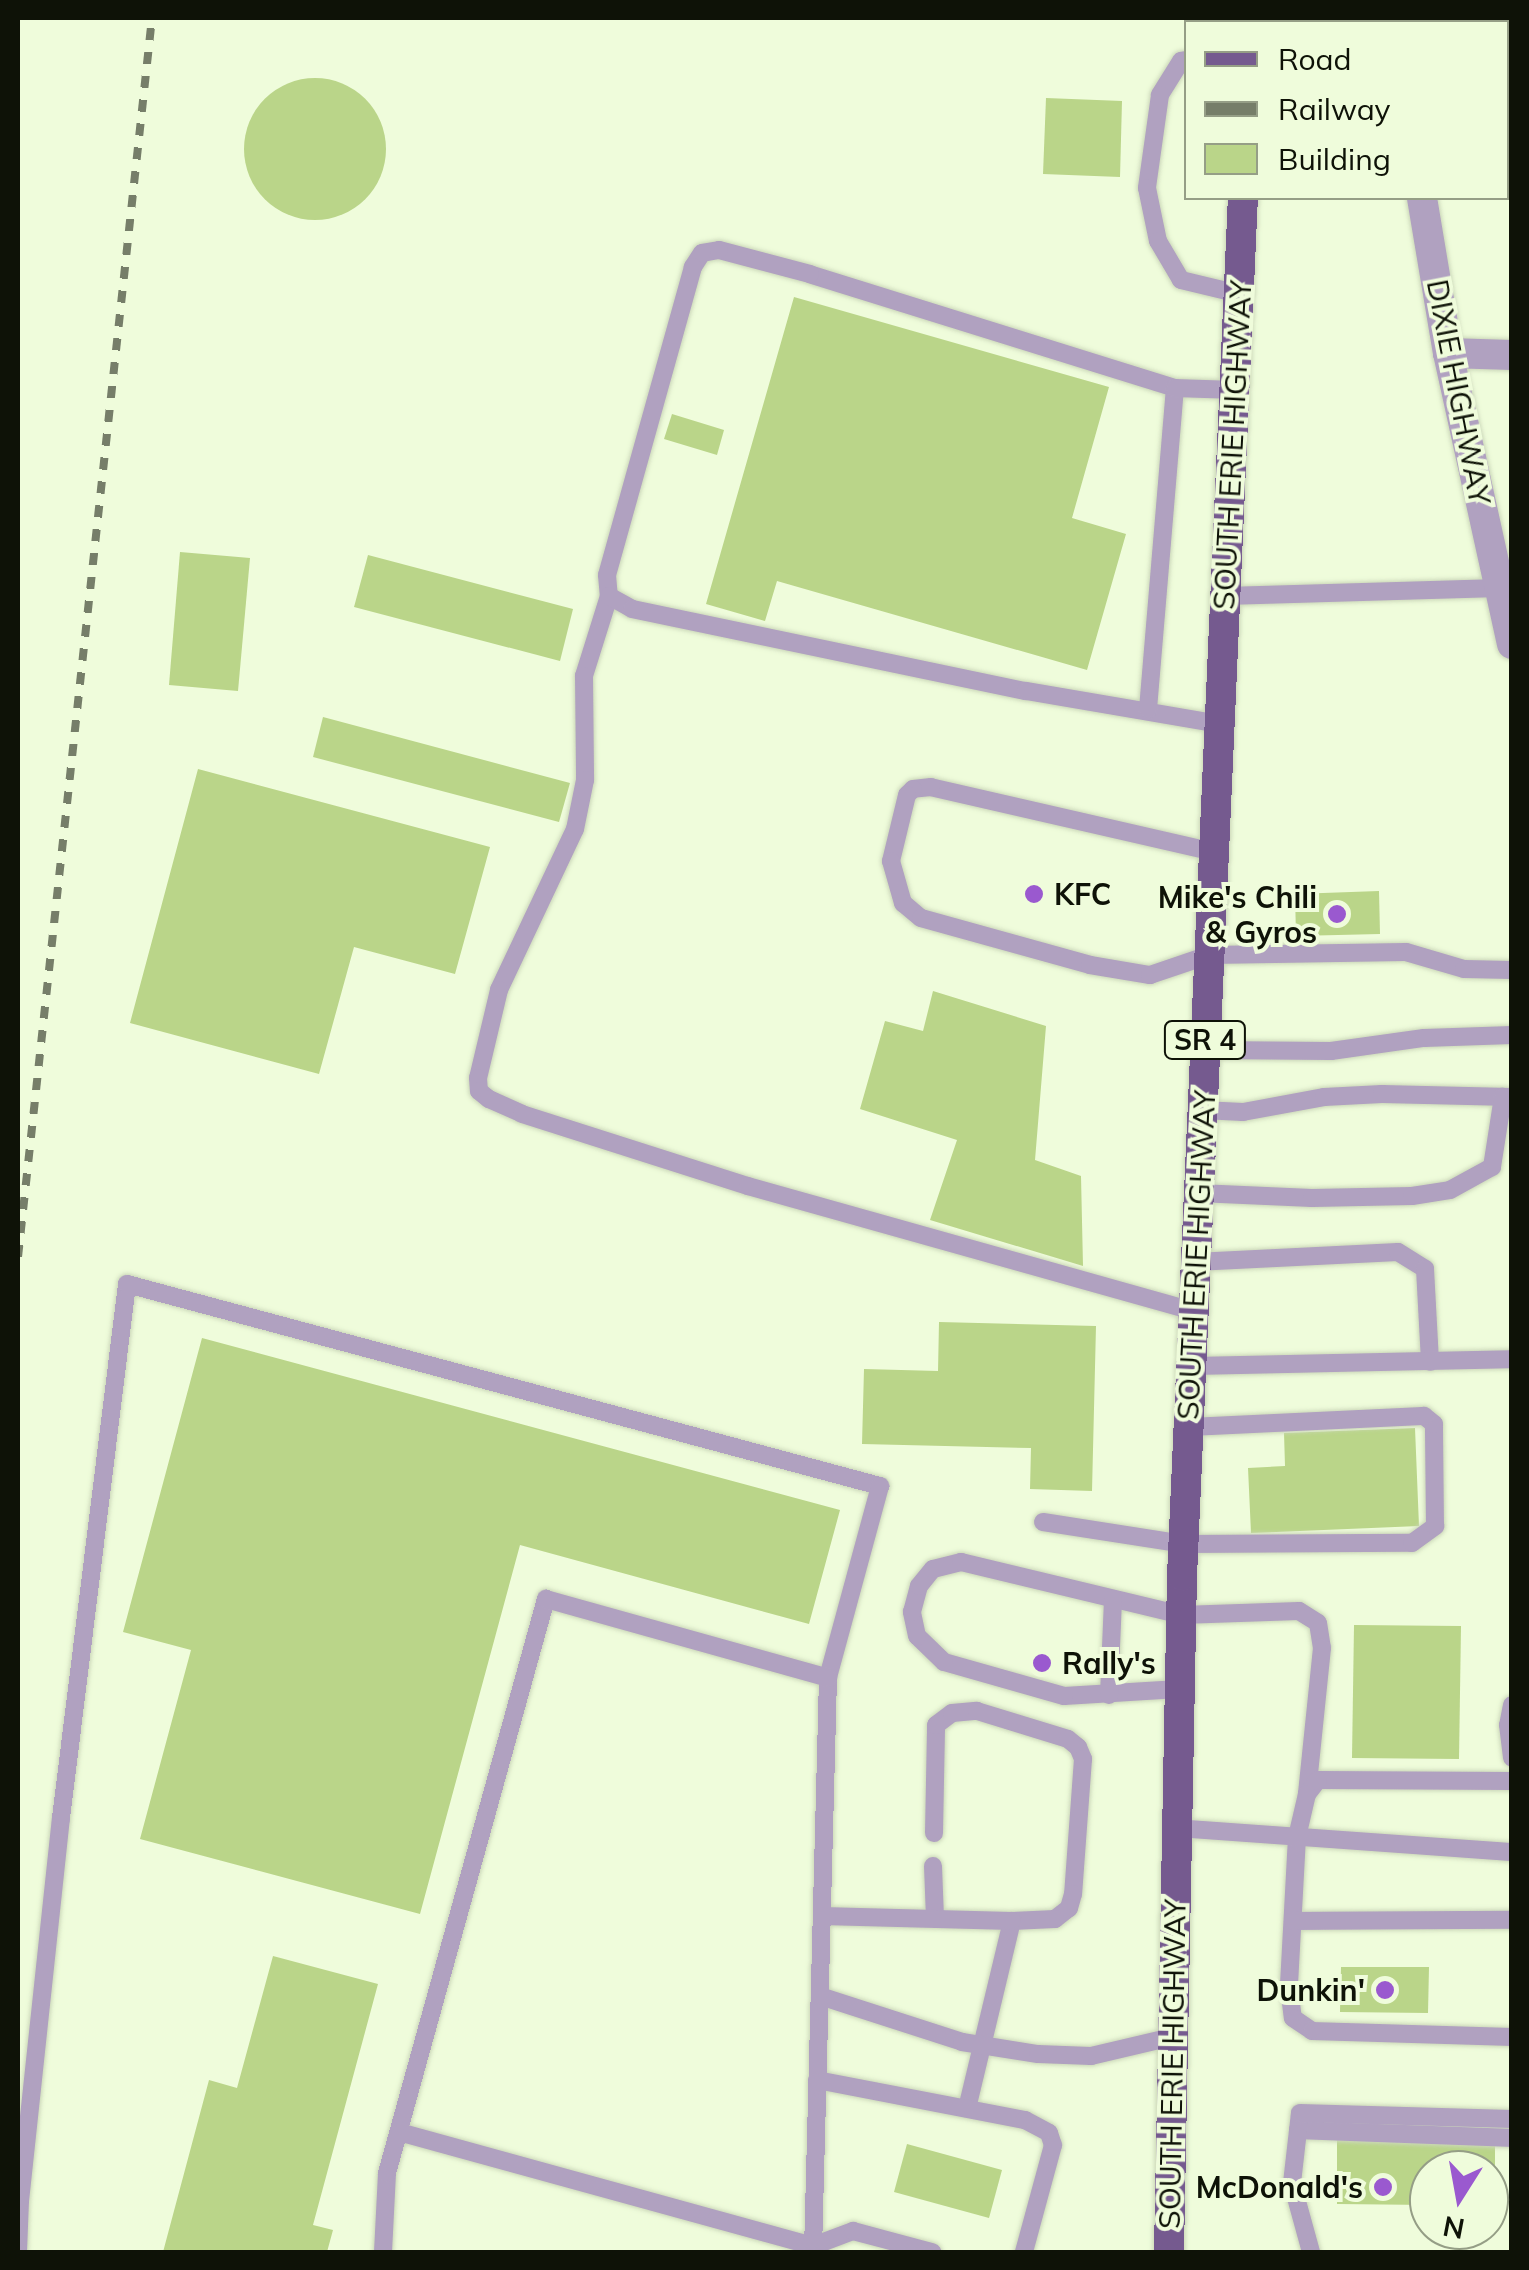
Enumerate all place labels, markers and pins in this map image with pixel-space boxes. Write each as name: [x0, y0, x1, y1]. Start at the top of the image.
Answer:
place label: KFC: [1054, 876, 1111, 912]
place label: Mike's Chili & Gyros: [1158, 879, 1317, 950]
marker: KFC: [1023, 883, 1045, 905]
marker: Mike's Chili & Gyros: [1326, 903, 1348, 925]
place label: Rally's: [1062, 1645, 1156, 1681]
marker: Rally's: [1031, 1652, 1053, 1674]
place label: Dunkin': [1256, 1972, 1365, 2008]
marker: Dunkin': [1374, 1979, 1396, 2001]
place label: McDonald's: [1196, 2169, 1363, 2205]
marker: McDonald's: [1372, 2176, 1394, 2198]

